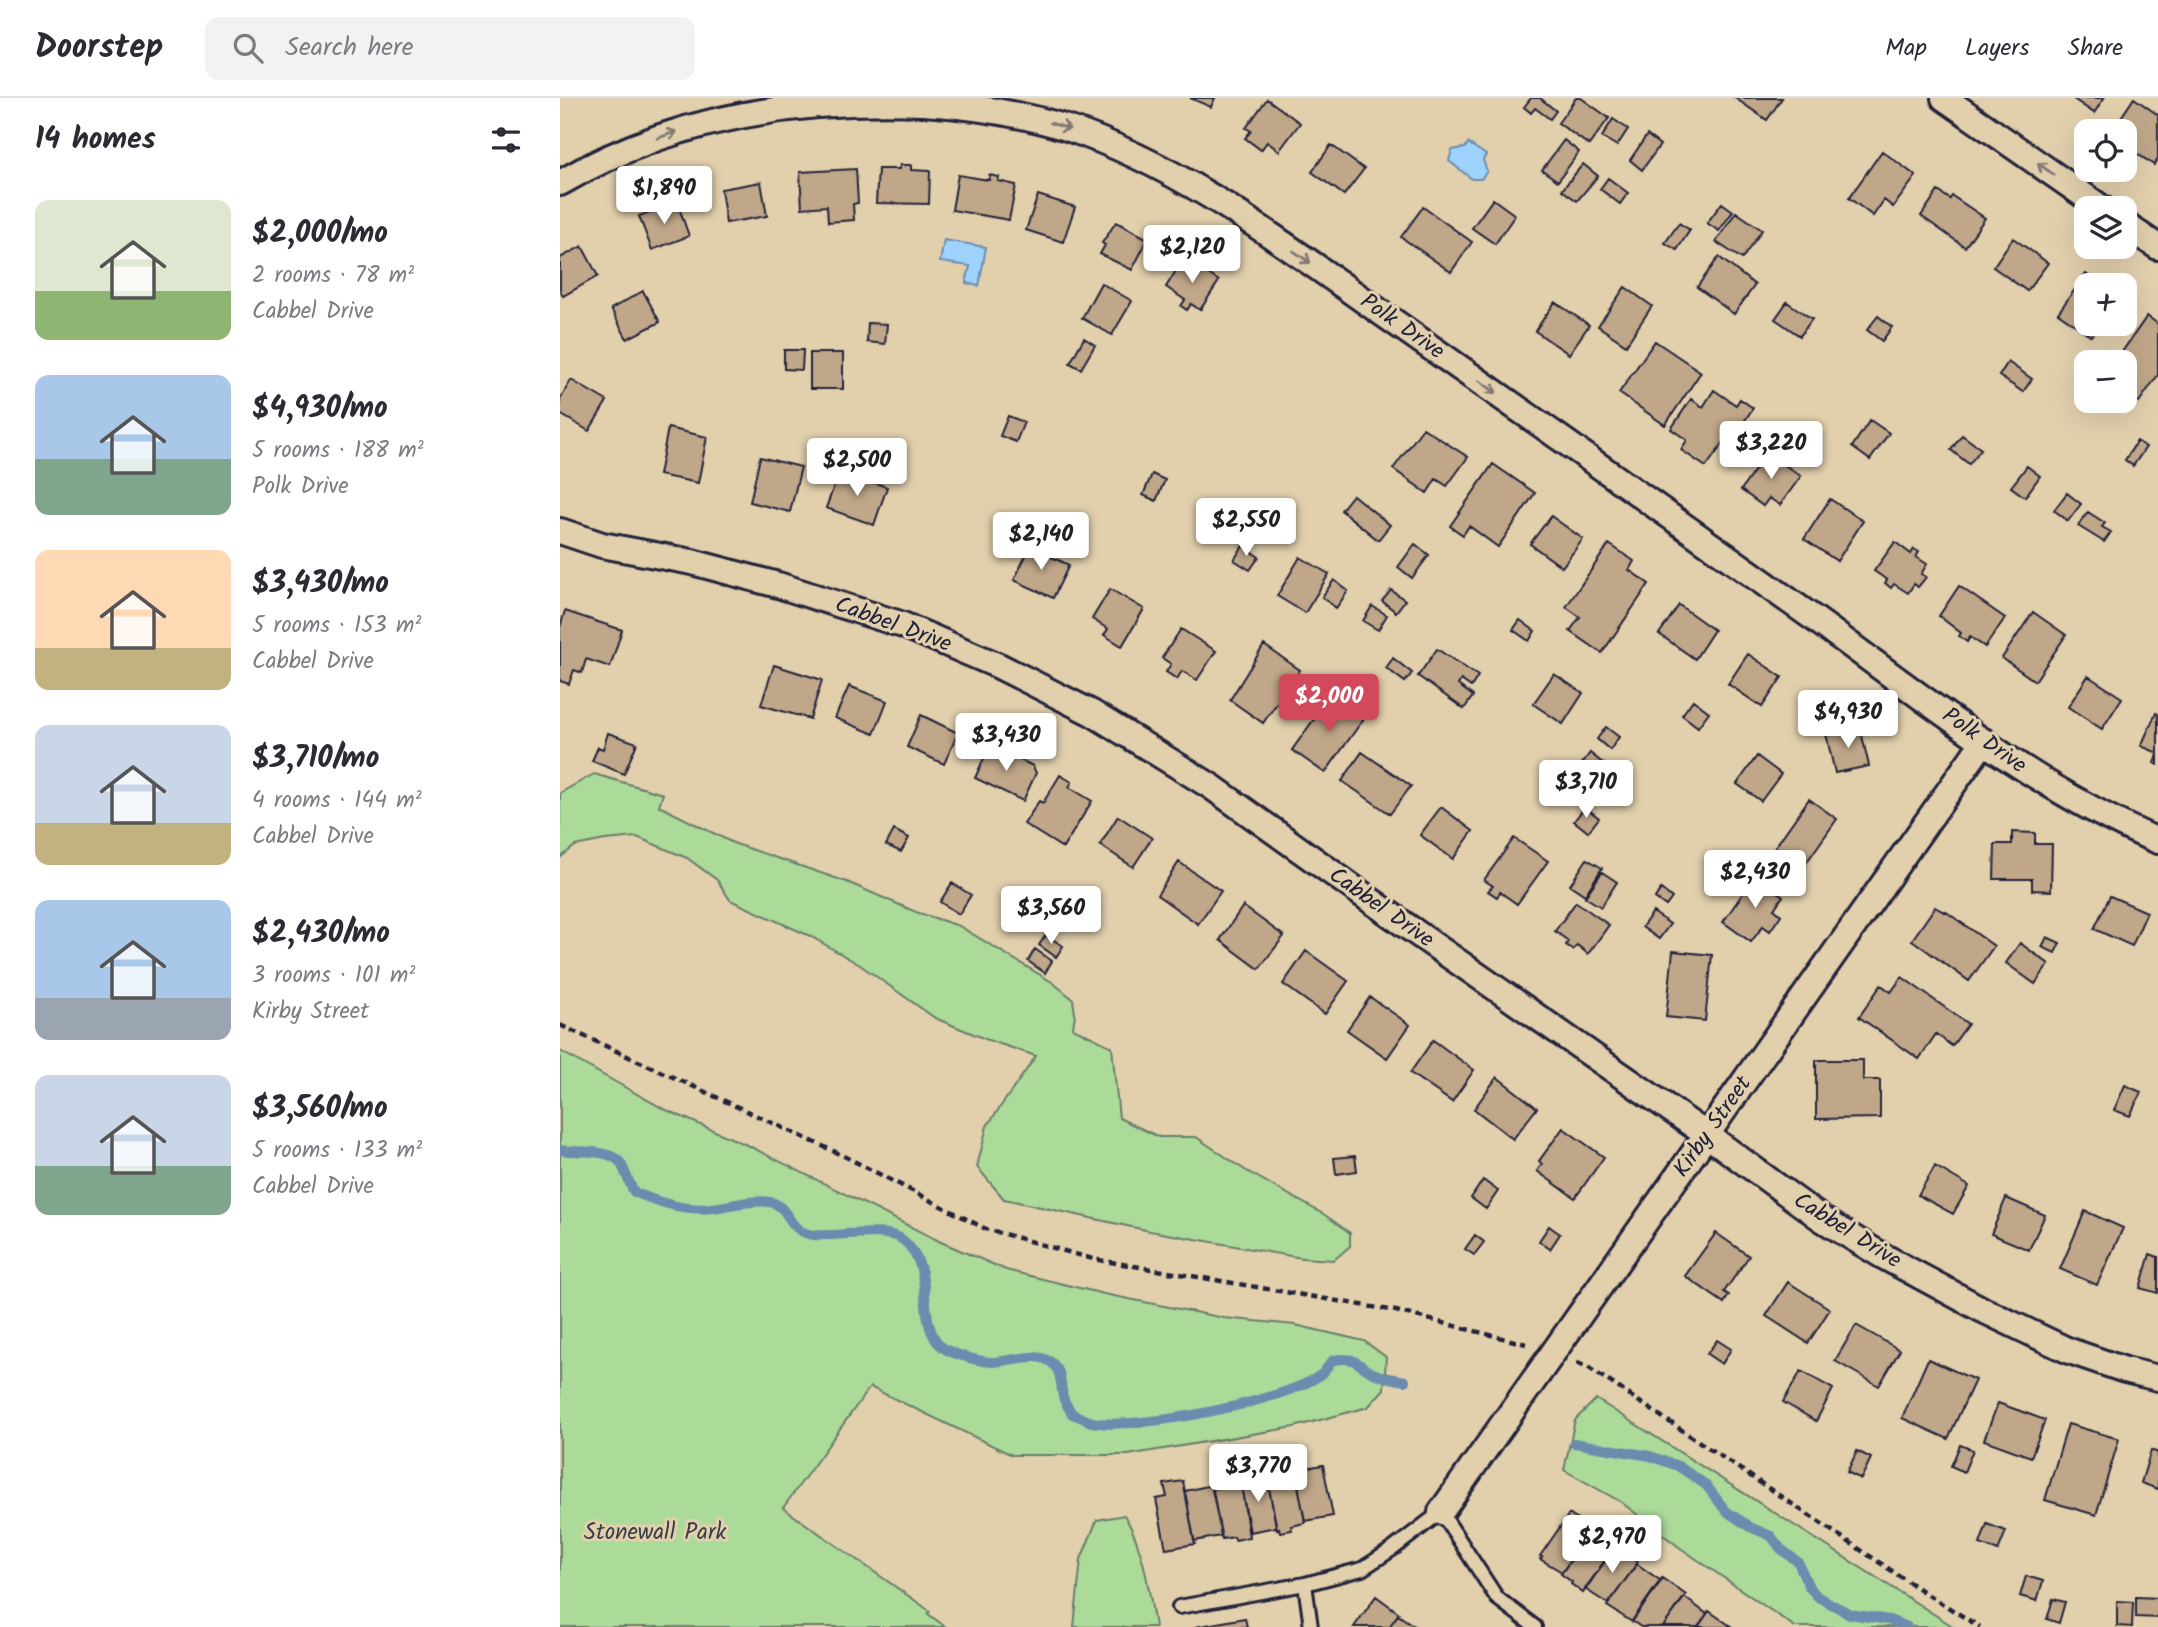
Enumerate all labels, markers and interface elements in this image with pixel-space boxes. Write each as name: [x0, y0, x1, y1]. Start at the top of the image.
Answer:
search box: [205, 17, 695, 80]
text: Doorstep: [35, 22, 163, 75]
text: Search here: [285, 27, 413, 69]
icon: search: [229, 29, 267, 67]
text: Map: [1885, 29, 1927, 68]
text: Layers: [1965, 29, 2029, 68]
text: Share: [2067, 29, 2123, 68]
text: 14 homes: [35, 116, 156, 164]
map controls: [2074, 119, 2137, 413]
button: locate: [2074, 119, 2137, 182]
icon: filters: [487, 121, 525, 159]
one-way arrow: [1048, 121, 1070, 133]
one-way arrow: [655, 128, 677, 140]
one-way arrow: [2037, 162, 2056, 176]
pin: $1,890: [607, 166, 721, 226]
text: $1,890: [632, 171, 696, 207]
button: layers: [2074, 196, 2137, 259]
text: $2,000/mo: [252, 210, 388, 258]
pin: $2,120: [1135, 226, 1249, 285]
icon: home: [91, 228, 175, 312]
text: $2,120: [1159, 230, 1225, 266]
one-way arrow: [1292, 250, 1311, 264]
text: 2 rooms · 78 m²: [252, 258, 414, 294]
button: +: [2074, 273, 2137, 336]
street label: Polk Drive: [1352, 285, 1452, 369]
text: Cabbel Drive: [252, 294, 374, 330]
button: −: [2074, 350, 2137, 413]
one-way arrow: [1478, 380, 1497, 394]
text: $4,930/mo: [252, 385, 388, 433]
icon: home: [91, 403, 175, 487]
pin: $3,220: [1714, 422, 1828, 481]
text: $3,220: [1736, 426, 1806, 462]
text: 5 rooms · 188 m²: [252, 433, 424, 469]
pin: $2,500: [800, 438, 914, 498]
text: $2,500: [823, 443, 891, 479]
text: Polk Drive: [252, 469, 349, 505]
pin: $2,550: [1189, 498, 1303, 558]
text: $2,550: [1212, 503, 1280, 539]
pin: $2,140: [984, 512, 1098, 572]
text: $2,140: [1009, 517, 1073, 553]
text: $3,430/mo: [252, 560, 389, 608]
icon: home: [91, 578, 175, 662]
street label: Cabbel Drive: [830, 587, 956, 663]
text: 5 rooms · 153 m²: [252, 608, 421, 644]
text: Cabbel Drive: [252, 644, 374, 680]
pin: $2,000: [1272, 674, 1386, 734]
text: $2,000: [1295, 679, 1363, 715]
pin: $4,930: [1791, 690, 1905, 750]
text: $4,930: [1814, 695, 1882, 731]
street label: Polk Drive: [1934, 699, 2034, 783]
pin: $3,430: [949, 714, 1063, 773]
text: $3,430: [971, 718, 1041, 754]
text: $3,710/mo: [252, 735, 379, 783]
icon: home: [91, 753, 175, 837]
pin: $3,710: [1529, 760, 1643, 820]
text: $3,710: [1555, 765, 1617, 801]
text: 4 rooms · 144 m²: [252, 783, 422, 819]
text: Cabbel Drive: [252, 819, 374, 855]
pin: $2,430: [1698, 850, 1812, 910]
text: $2,430: [1720, 855, 1790, 891]
street label: Cabbel Drive: [1321, 858, 1441, 958]
pin: $3,560: [994, 886, 1108, 946]
text: $3,560: [1017, 891, 1085, 927]
text: $2,430/mo: [252, 910, 390, 958]
icon: home: [91, 928, 175, 1012]
text: 3 rooms · 101 m²: [252, 958, 415, 994]
text: Kirby Street: [252, 994, 369, 1030]
street label: Kirby Street: [1665, 1068, 1762, 1185]
text: $3,560/mo: [252, 1085, 388, 1133]
icon: home: [91, 1103, 175, 1187]
text: 5 rooms · 133 m²: [252, 1133, 422, 1169]
text: Cabbel Drive: [252, 1169, 374, 1205]
street label: Cabbel Drive: [1786, 1183, 1908, 1279]
pin: $3,770: [1201, 1444, 1315, 1504]
text: $3,770: [1225, 1449, 1291, 1485]
park label: Stonewall Park: [584, 1515, 727, 1551]
pin: $2,970: [1555, 1516, 1669, 1575]
text: $2,970: [1578, 1520, 1646, 1556]

